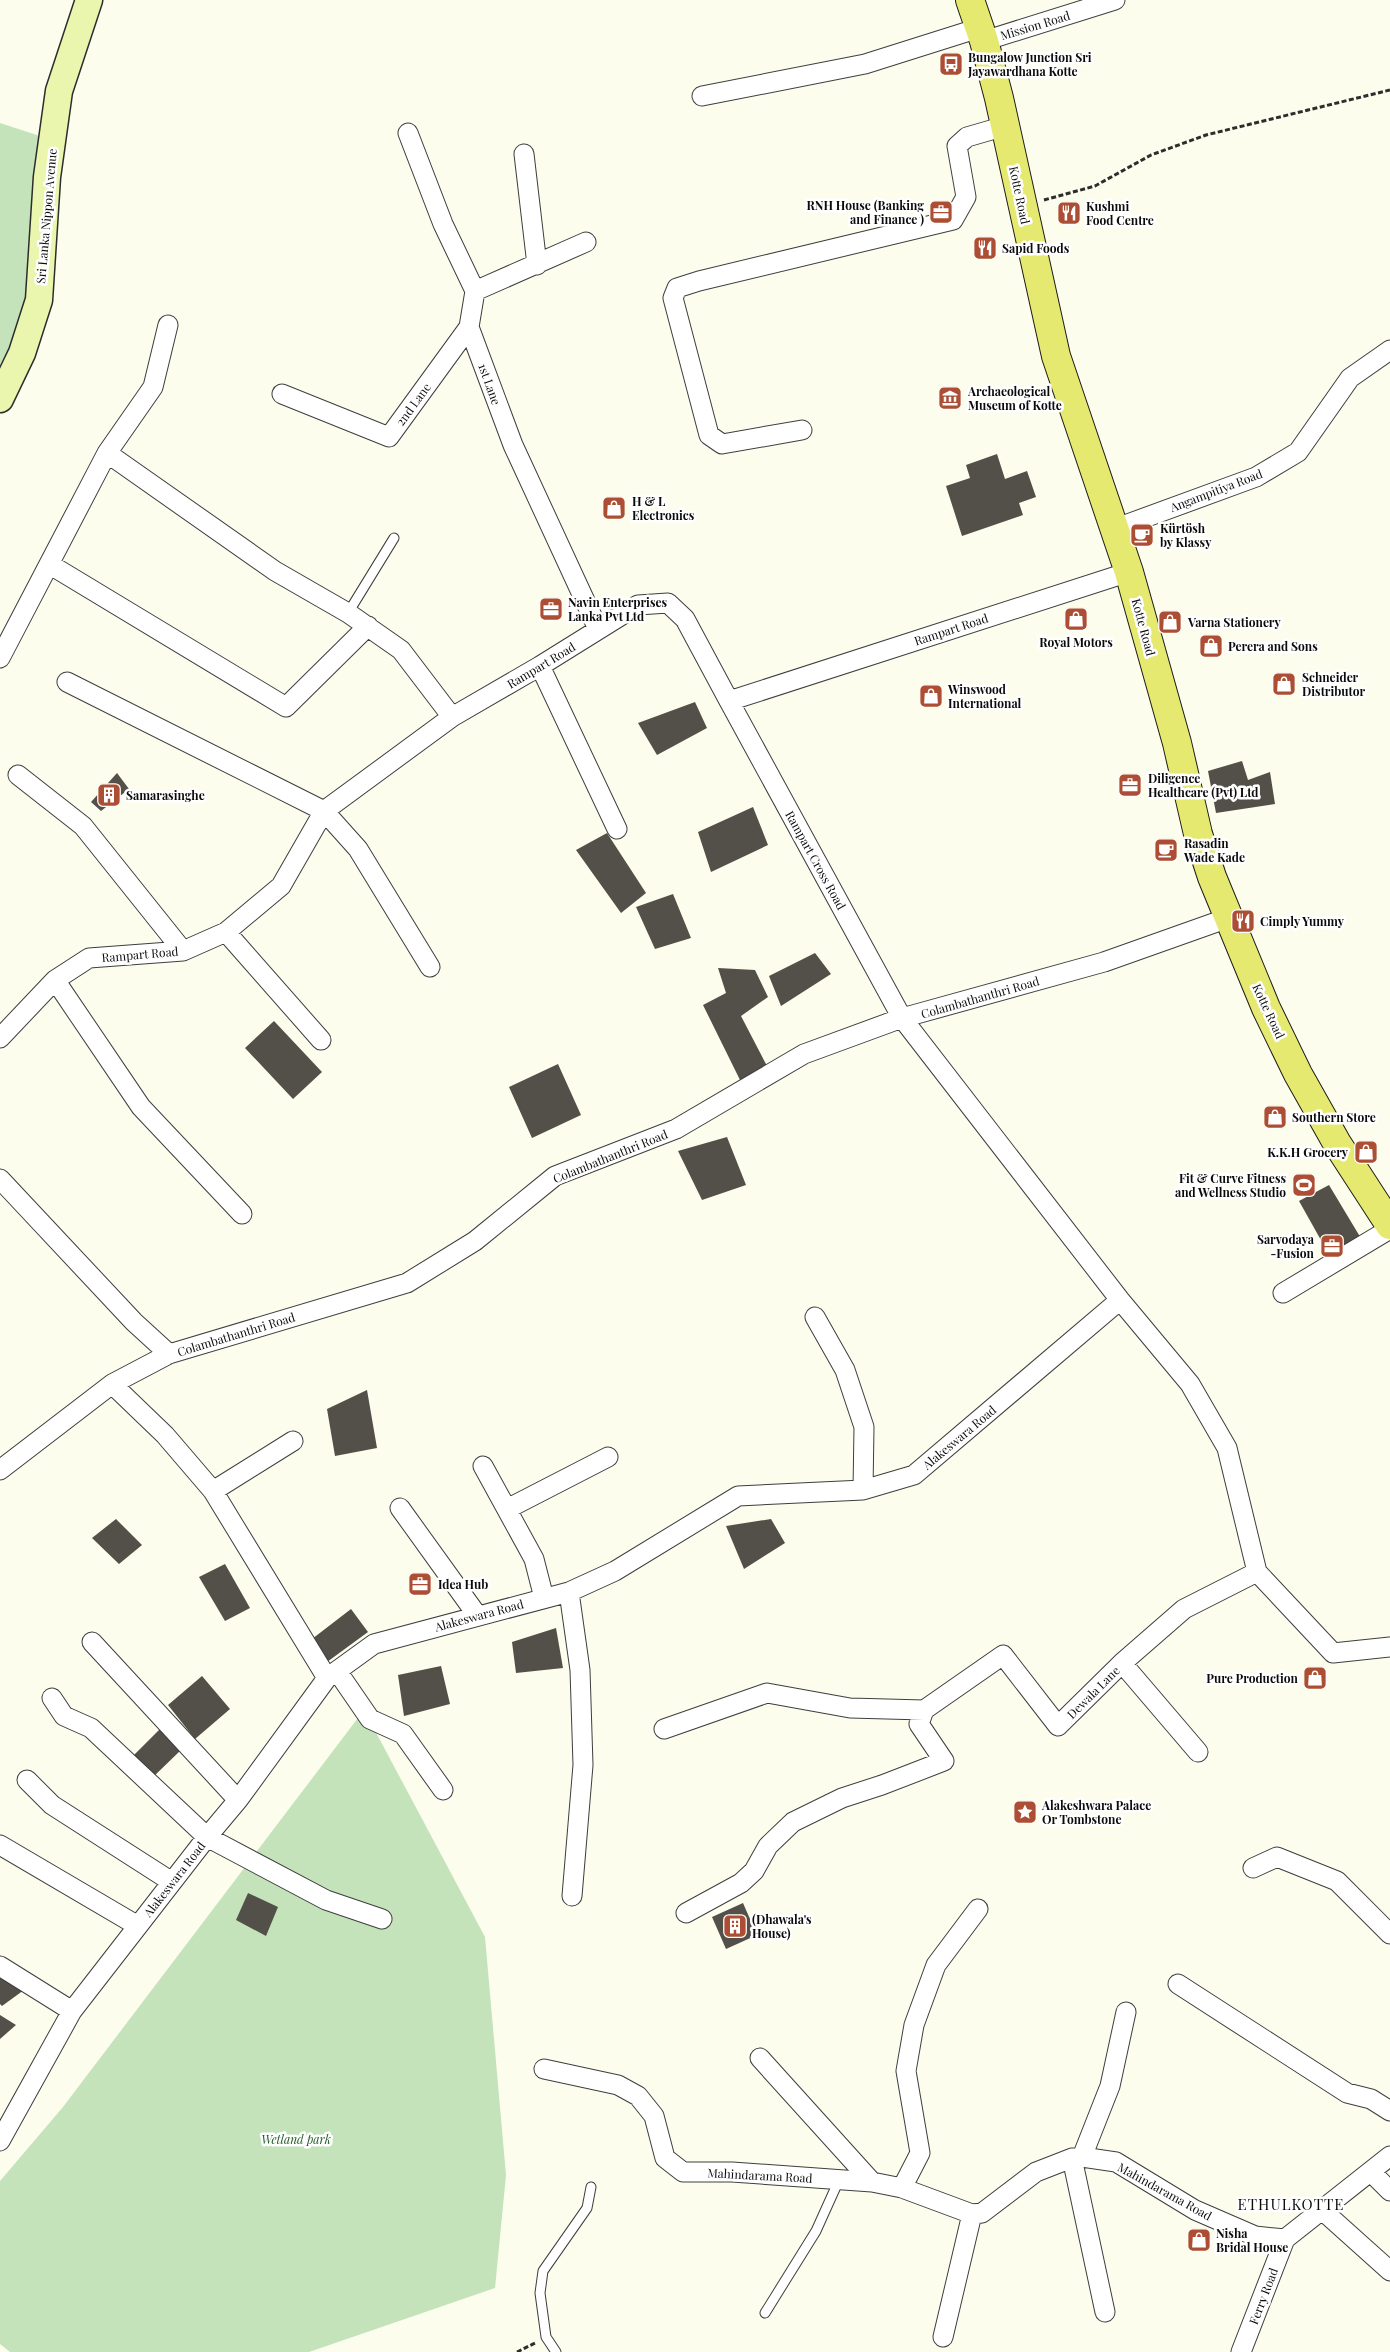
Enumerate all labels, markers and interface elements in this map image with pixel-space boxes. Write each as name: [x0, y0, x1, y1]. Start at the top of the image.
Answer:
street label: Mission Road: [998, 7, 1072, 43]
place label: Bungalow Junction Sri Jayawardhana Kotte: [967, 49, 1092, 79]
bus stop icon: Bungalow Junction Sri Jayawardhana Kotte: [938, 51, 964, 77]
street label: Sri Lanka Nippon Avenue: [32, 148, 60, 284]
street label: Kotte Road: [1006, 165, 1034, 225]
place label: RNH House (Banking and Finance ): [806, 197, 924, 227]
place label: Kushmi Food Centre: [1086, 198, 1154, 228]
office icon: RNH House (Banking and Finance ): [928, 199, 954, 225]
restaurant icon: Kushmi Food Centre: [1056, 200, 1082, 226]
restaurant icon: Sapid Foods: [972, 235, 998, 261]
place label: Sapid Foods: [1002, 240, 1070, 256]
street label: 1st Lane: [475, 361, 505, 407]
street label: 2nd Lane: [392, 379, 434, 429]
place label: Archaeological Museum of Kotte: [967, 383, 1062, 413]
museum icon: Archaeological Museum of Kotte: [937, 385, 963, 411]
street label: Angampitiya Road: [1167, 465, 1265, 515]
place label: H & L Electronics: [632, 493, 695, 523]
shop icon: H & L Electronics: [601, 495, 627, 521]
place label: Kürtösh by Klassy: [1160, 520, 1212, 550]
cafe icon: Kürtösh by Klassy: [1129, 522, 1155, 548]
place label: Navin Enterprises Lanka Pvt Ltd: [568, 594, 667, 624]
office icon: Navin Enterprises Lanka Pvt Ltd: [538, 596, 564, 622]
street label: Kotte Road: [1129, 597, 1159, 658]
shop icon: Royal Motors: [1063, 606, 1089, 632]
street label: Rampart Road: [912, 609, 990, 649]
shop icon: Varna Stationery: [1157, 609, 1183, 635]
place label: Varna Stationery: [1187, 614, 1281, 630]
shop icon: Perera and Sons: [1198, 633, 1224, 659]
place label: Royal Motors: [1039, 634, 1113, 650]
street label: Rampart Road: [504, 638, 578, 692]
place label: Perera and Sons: [1228, 638, 1318, 654]
place label: Schneider Distributor: [1302, 669, 1366, 699]
shop icon: Schneider Distributor: [1271, 671, 1297, 697]
place label: Winswood International: [947, 681, 1022, 711]
shop icon: Winswood International: [918, 683, 944, 709]
place label: Diligence Healthcare (Pvt) Ltd: [1148, 770, 1259, 800]
office icon: Diligence Healthcare (Pvt) Ltd: [1117, 772, 1143, 798]
building icon: Samarasinghe: [96, 782, 122, 808]
place label: Samarasinghe: [126, 787, 205, 803]
street label: Rampart Cross Road: [782, 808, 850, 912]
place label: Rasadin Wade Kade: [1183, 835, 1245, 865]
cafe icon: Rasadin Wade Kade: [1153, 837, 1179, 863]
restaurant icon: Cimply Yummy: [1230, 908, 1256, 934]
place label: Cimply Yummy: [1260, 913, 1345, 929]
street label: Rampart Road: [101, 943, 179, 965]
street label: Colambathanthri Road: [919, 972, 1041, 1022]
street label: Kotte Road: [1249, 981, 1289, 1041]
shop icon: Southern Store: [1262, 1104, 1288, 1130]
place label: Southern Store: [1292, 1109, 1376, 1125]
street label: Colambathanthri Road: [550, 1126, 670, 1186]
shop icon: K.K.H Grocery: [1353, 1139, 1379, 1165]
place label: K.K.H Grocery: [1267, 1144, 1349, 1160]
place label: Fit & Curve Fitness and Wellness Studio: [1175, 1170, 1286, 1200]
sports icon: Fit & Curve Fitness and Wellness Studio: [1291, 1172, 1317, 1198]
place label: Sarvodaya -Fusion: [1257, 1231, 1315, 1261]
office icon: Sarvodaya -Fusion: [1319, 1233, 1345, 1259]
street label: Colambathanthri Road: [175, 1308, 297, 1360]
street label: Alakeswara Road: [918, 1402, 999, 1473]
office icon: Idea Hub: [407, 1571, 433, 1597]
place label: Idea Hub: [438, 1576, 488, 1592]
street label: Alakeswara Road: [432, 1595, 525, 1635]
street label: Dewala Lane: [1063, 1662, 1123, 1722]
shop icon: Pure Production: [1302, 1665, 1328, 1691]
place label: Pure Production: [1206, 1670, 1299, 1686]
place label: Alakeshwara Palace Or Tombstone: [1041, 1797, 1151, 1827]
place icon: Alakeshwara Palace Or Tombstone: [1012, 1799, 1038, 1825]
street label: Alakeswara Road: [139, 1838, 208, 1921]
place label: (Dhawala's House): [752, 1911, 812, 1941]
building icon: (Dhawala's House): [722, 1913, 748, 1939]
park label: Wetland park: [261, 2131, 331, 2147]
street label: Mahindarama Road: [1115, 2159, 1215, 2223]
street label: Mahindarama Road: [707, 2164, 813, 2186]
district label: ETHULKOTTE: [1238, 2194, 1344, 2214]
place label: Nisha Bridal House: [1216, 2225, 1288, 2255]
shop icon: Nisha Bridal House: [1186, 2227, 1212, 2253]
street label: Ferry Road: [1245, 2265, 1281, 2327]

